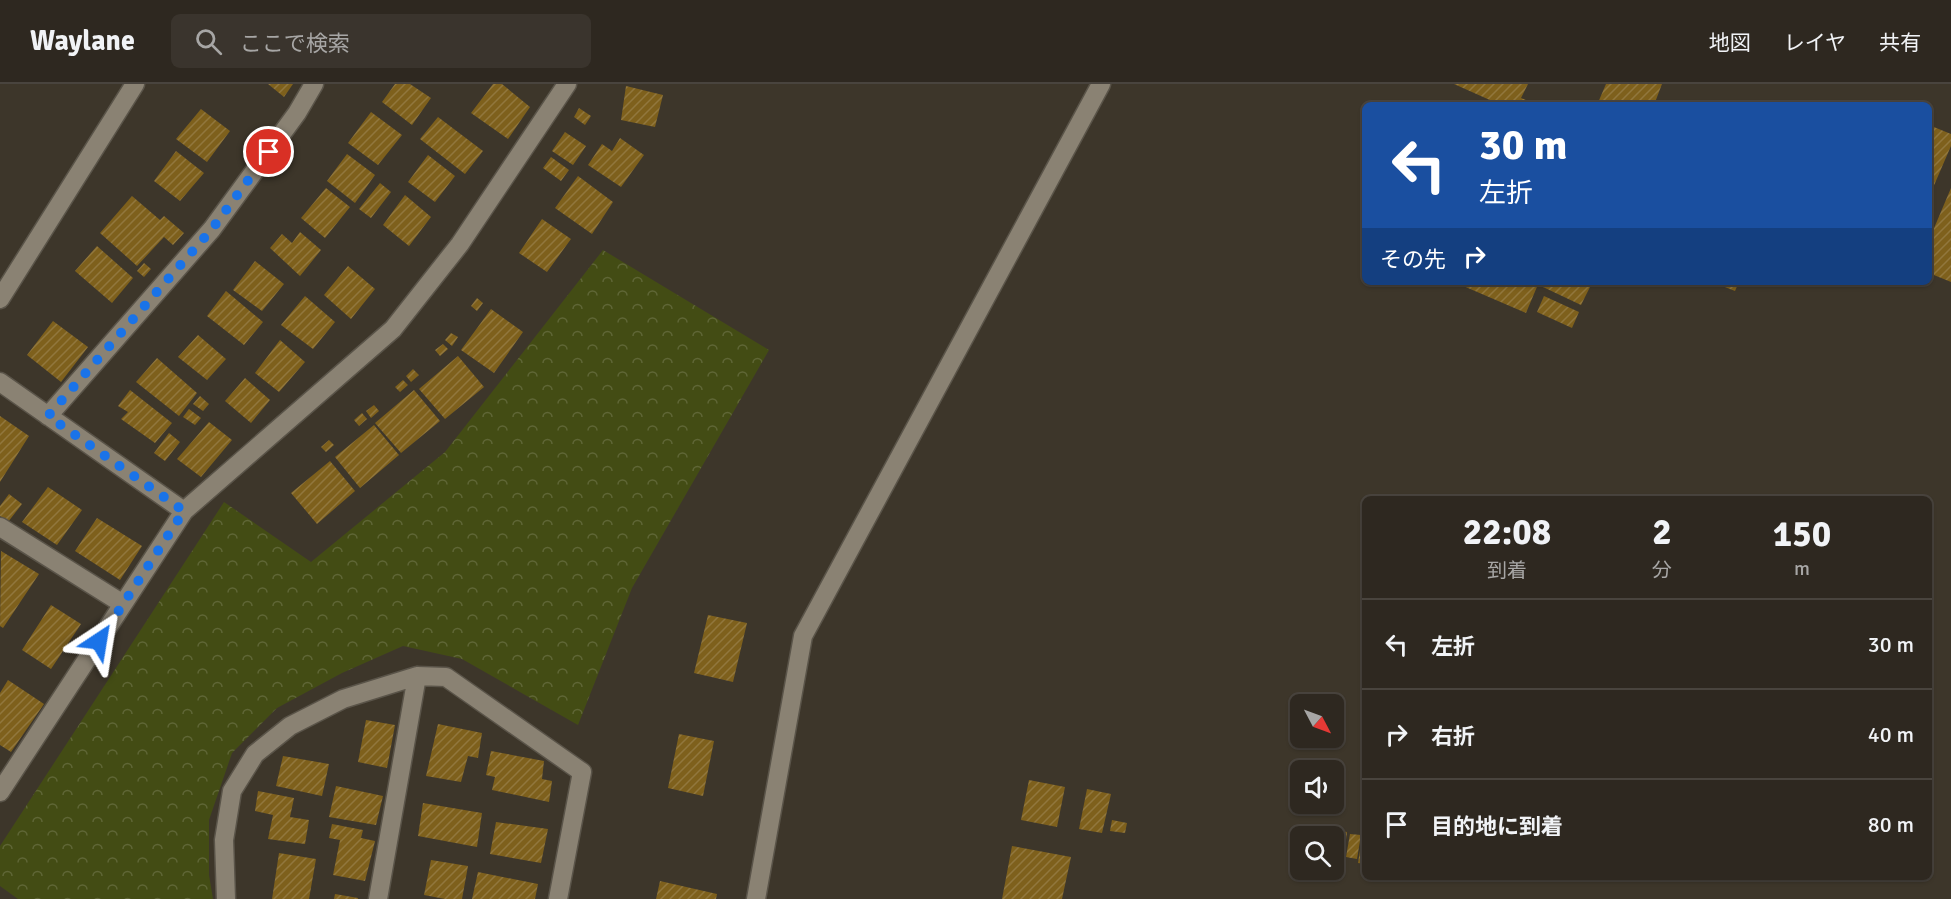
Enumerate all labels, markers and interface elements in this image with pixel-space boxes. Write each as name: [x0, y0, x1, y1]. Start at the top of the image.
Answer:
search box: [171, 14, 591, 68]
text: Waylane: [30, 24, 135, 58]
icon: search: [192, 25, 225, 58]
text: ここで検索: [240, 30, 350, 57]
text: 地図: [1709, 30, 1751, 56]
text: レイヤ: [1784, 30, 1846, 56]
text: 共有: [1879, 30, 1921, 56]
text: 30 m: [1479, 120, 1568, 171]
pin: [243, 126, 294, 177]
icon: left: [1380, 126, 1458, 204]
icon: arrive: [252, 135, 285, 168]
text: 左折: [1479, 177, 1533, 210]
icon: right: [1458, 240, 1491, 273]
text: その先: [1380, 246, 1446, 273]
text: 22:08: [1463, 510, 1551, 555]
text: 2: [1652, 510, 1672, 555]
text: 150: [1773, 512, 1831, 557]
text: m: [1794, 556, 1810, 581]
text: 到着: [1487, 558, 1527, 583]
text: 分: [1652, 558, 1672, 583]
position arrow: [67, 609, 131, 673]
icon: left: [1380, 628, 1413, 661]
text: 30 m: [1868, 631, 1914, 658]
text: 左折: [1431, 633, 1475, 660]
north arrow: [1290, 694, 1344, 748]
map controls: [1290, 694, 1344, 880]
icon: right: [1380, 718, 1413, 751]
text: 40 m: [1868, 721, 1914, 748]
text: 右折: [1431, 723, 1475, 750]
button: sound: [1290, 760, 1344, 814]
icon: arrive: [1380, 808, 1413, 841]
text: 80 m: [1868, 811, 1914, 838]
text: 目的地に到着: [1431, 813, 1563, 840]
button: search: [1290, 826, 1344, 880]

